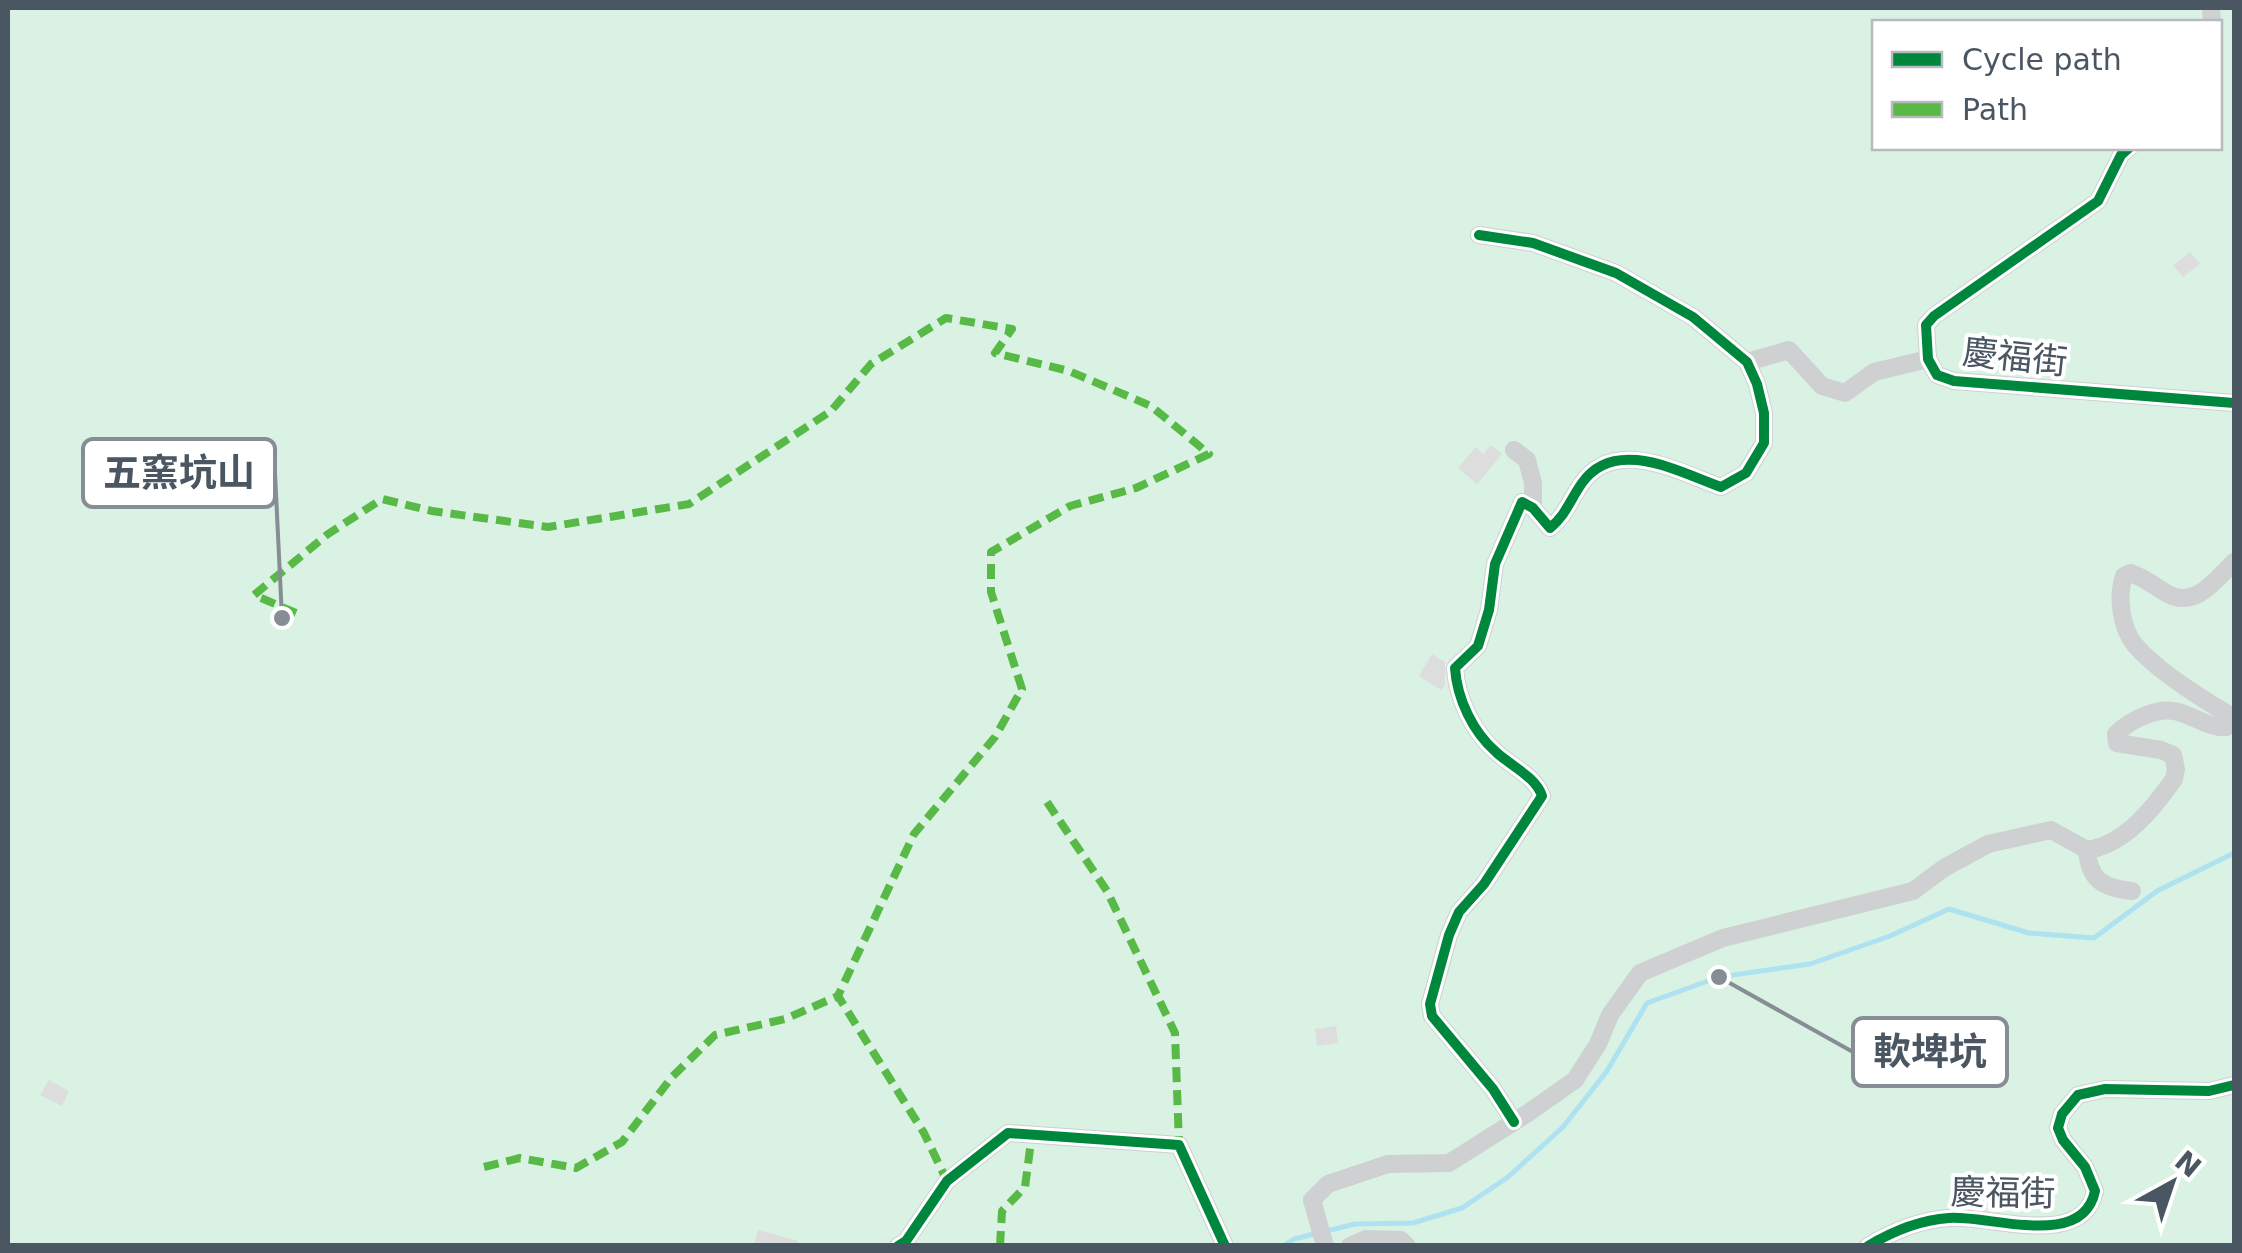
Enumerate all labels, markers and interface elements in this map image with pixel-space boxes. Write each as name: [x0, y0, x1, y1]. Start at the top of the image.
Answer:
legend: [1872, 20, 2222, 150]
text: Cycle path: [1962, 42, 2122, 77]
text: Path: [1962, 92, 2028, 127]
street label: 慶福街: [1961, 332, 2069, 382]
callout: 五窯坑山: [83, 439, 275, 507]
text: 五窯坑山: [103, 451, 255, 495]
callout: 軟埤坑: [1853, 1018, 2007, 1086]
text: 軟埤坑: [1873, 1030, 1987, 1074]
north arrow: [2122, 1133, 2222, 1233]
text: N: [2168, 1144, 2207, 1184]
street label: 慶福街: [1950, 1172, 2056, 1214]

